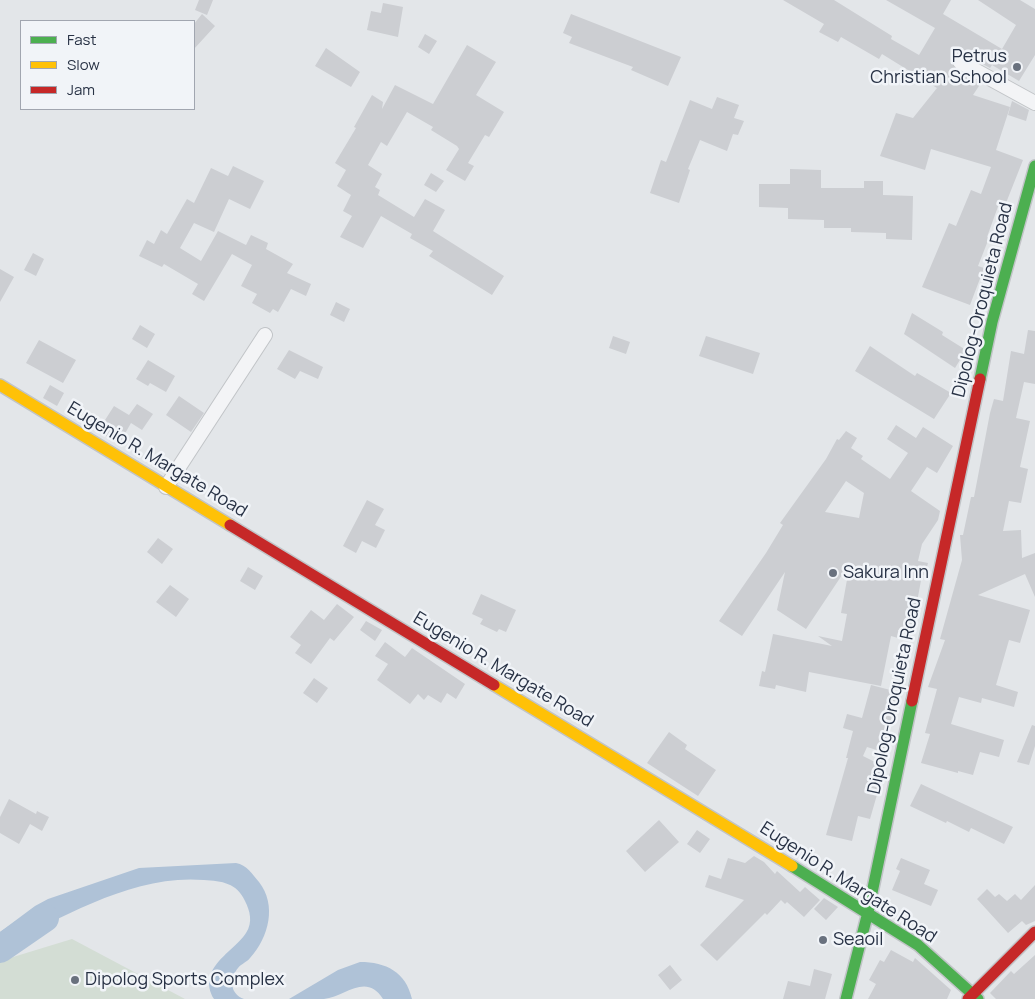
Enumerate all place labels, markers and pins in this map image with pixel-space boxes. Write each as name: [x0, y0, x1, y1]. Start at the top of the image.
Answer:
place label: Petrus Christian School: [870, 46, 1007, 88]
marker: Petrus Christian School: [1011, 61, 1023, 73]
place label: Sakura Inn: [843, 562, 929, 584]
marker: Sakura Inn: [827, 567, 839, 579]
place label: Seaoil: [833, 929, 883, 951]
marker: Seaoil: [817, 934, 829, 946]
place label: Dipolog Sports Complex: [85, 969, 284, 991]
marker: Dipolog Sports Complex: [69, 974, 81, 986]

